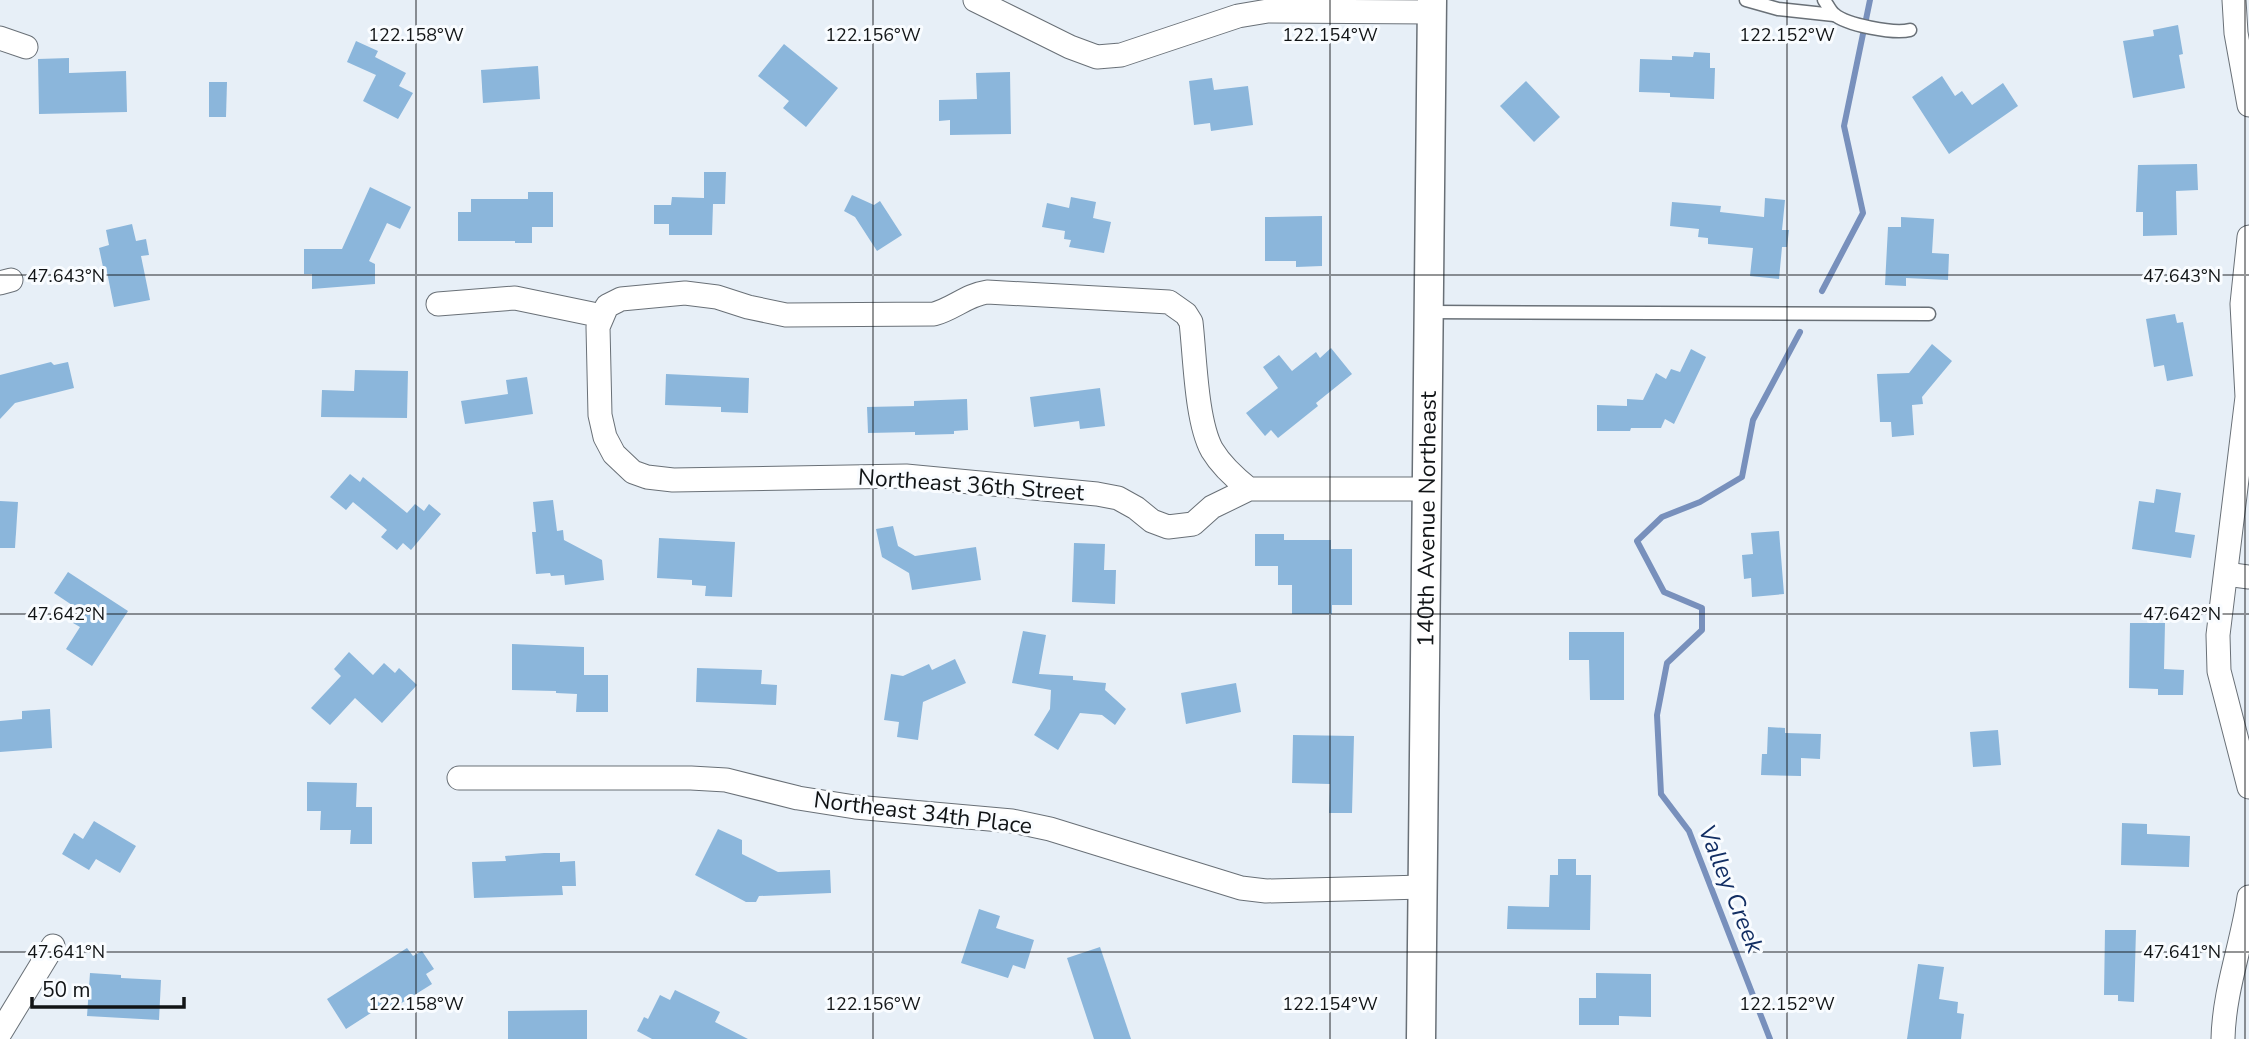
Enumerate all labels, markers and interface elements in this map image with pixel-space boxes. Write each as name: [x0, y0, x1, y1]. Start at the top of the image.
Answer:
text: 122.158°W: [368, 23, 464, 47]
text: 122.156°W: [825, 23, 921, 47]
text: 122.154°W: [1282, 23, 1378, 47]
text: 122.152°W: [1739, 23, 1835, 47]
text: 47.643°N: [27, 264, 105, 288]
text: 47.643°N: [2143, 264, 2221, 288]
street label: 140th Avenue Northeast: [1410, 390, 1443, 647]
street label: Northeast 36th Street: [857, 462, 1086, 508]
text: 47.642°N: [27, 602, 105, 626]
text: 47.642°N: [2143, 602, 2221, 626]
street label: Northeast 34th Place: [812, 784, 1034, 842]
water label: Valley Creek: [1691, 820, 1772, 959]
text: 47.641°N: [27, 940, 105, 964]
text: 47.641°N: [2143, 940, 2221, 964]
scale bar: [32, 965, 184, 1009]
text: 50 m: [42, 976, 91, 1004]
text: 122.158°W: [368, 992, 464, 1016]
text: 122.156°W: [825, 992, 921, 1016]
text: 122.154°W: [1282, 992, 1378, 1016]
text: 122.152°W: [1739, 992, 1835, 1016]

